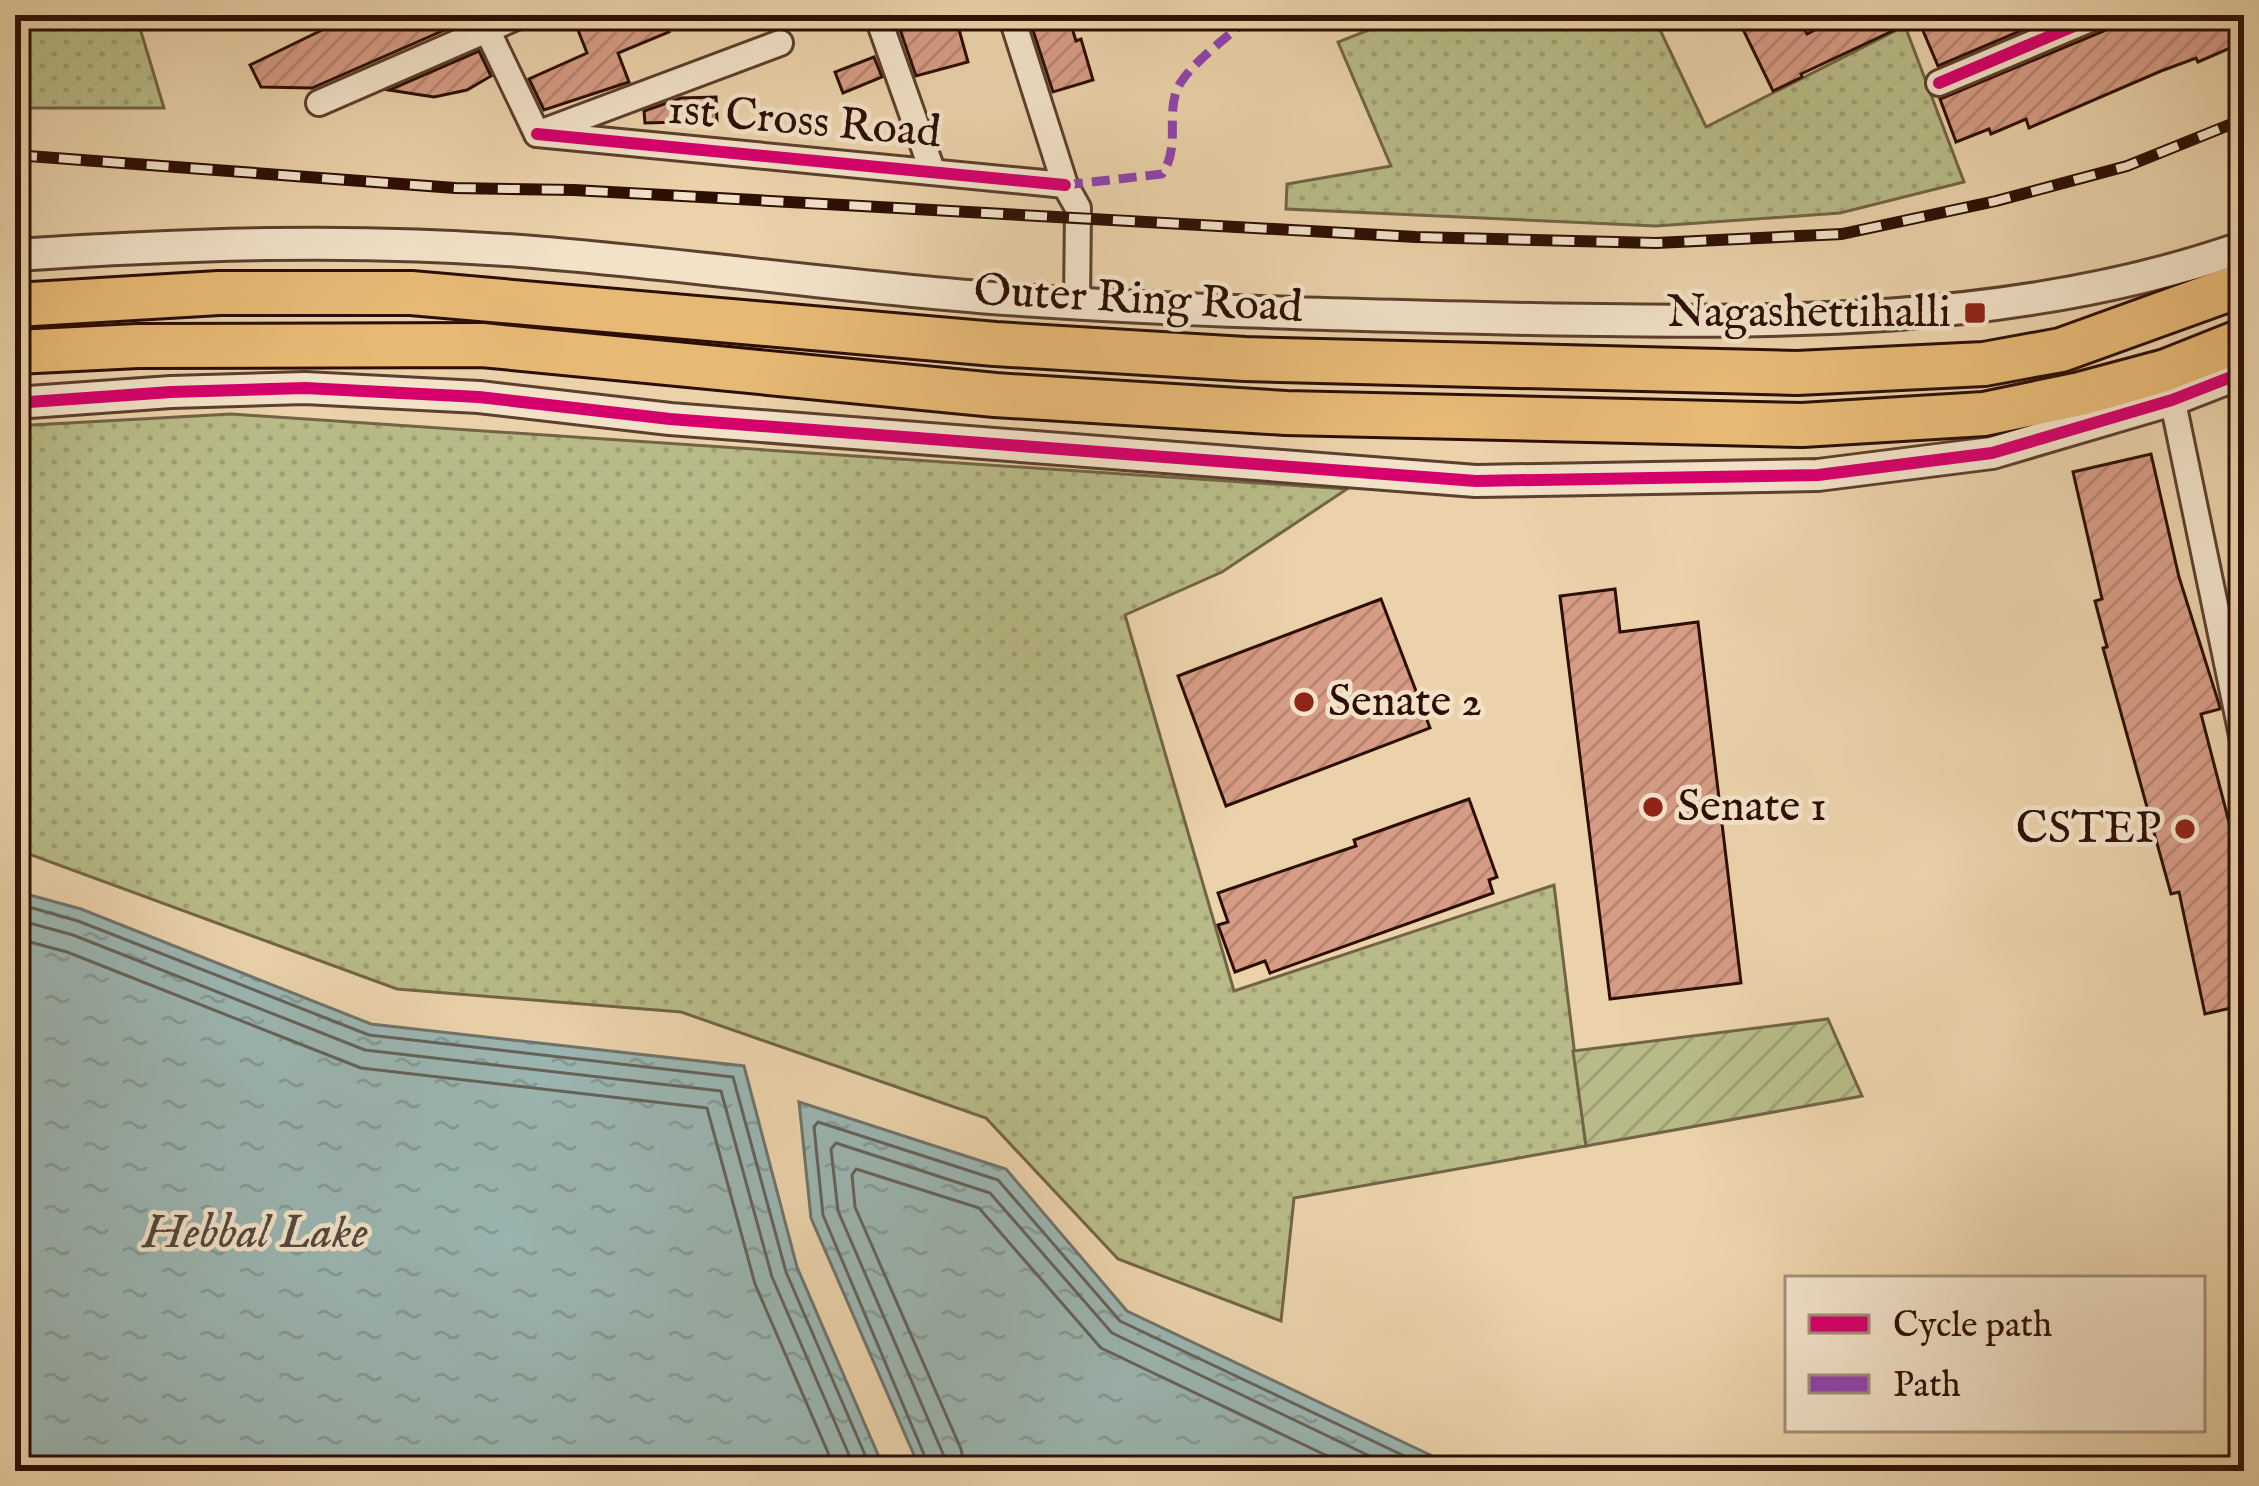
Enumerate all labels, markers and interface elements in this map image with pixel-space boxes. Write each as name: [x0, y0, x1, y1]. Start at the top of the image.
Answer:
street label: 1st Cross Road: [665, 82, 944, 162]
street label: Outer Ring Road: [972, 263, 1305, 337]
place label: Nagashettihalli: [1667, 285, 1951, 342]
marker: Nagashettihalli: [1962, 300, 1988, 326]
place label: Senate 2: [1328, 674, 1482, 731]
marker: Senate 2: [1291, 689, 1317, 715]
place label: Senate 1: [1677, 779, 1827, 836]
marker: Senate 1: [1640, 794, 1666, 820]
place label: CSTEP: [2016, 801, 2161, 858]
marker: CSTEP: [2172, 816, 2198, 842]
water label: Hebbal Lake: [140, 1204, 368, 1264]
legend: [1785, 1276, 2205, 1432]
text: Cycle path: [1893, 1303, 2052, 1349]
text: Path: [1893, 1363, 1961, 1409]

